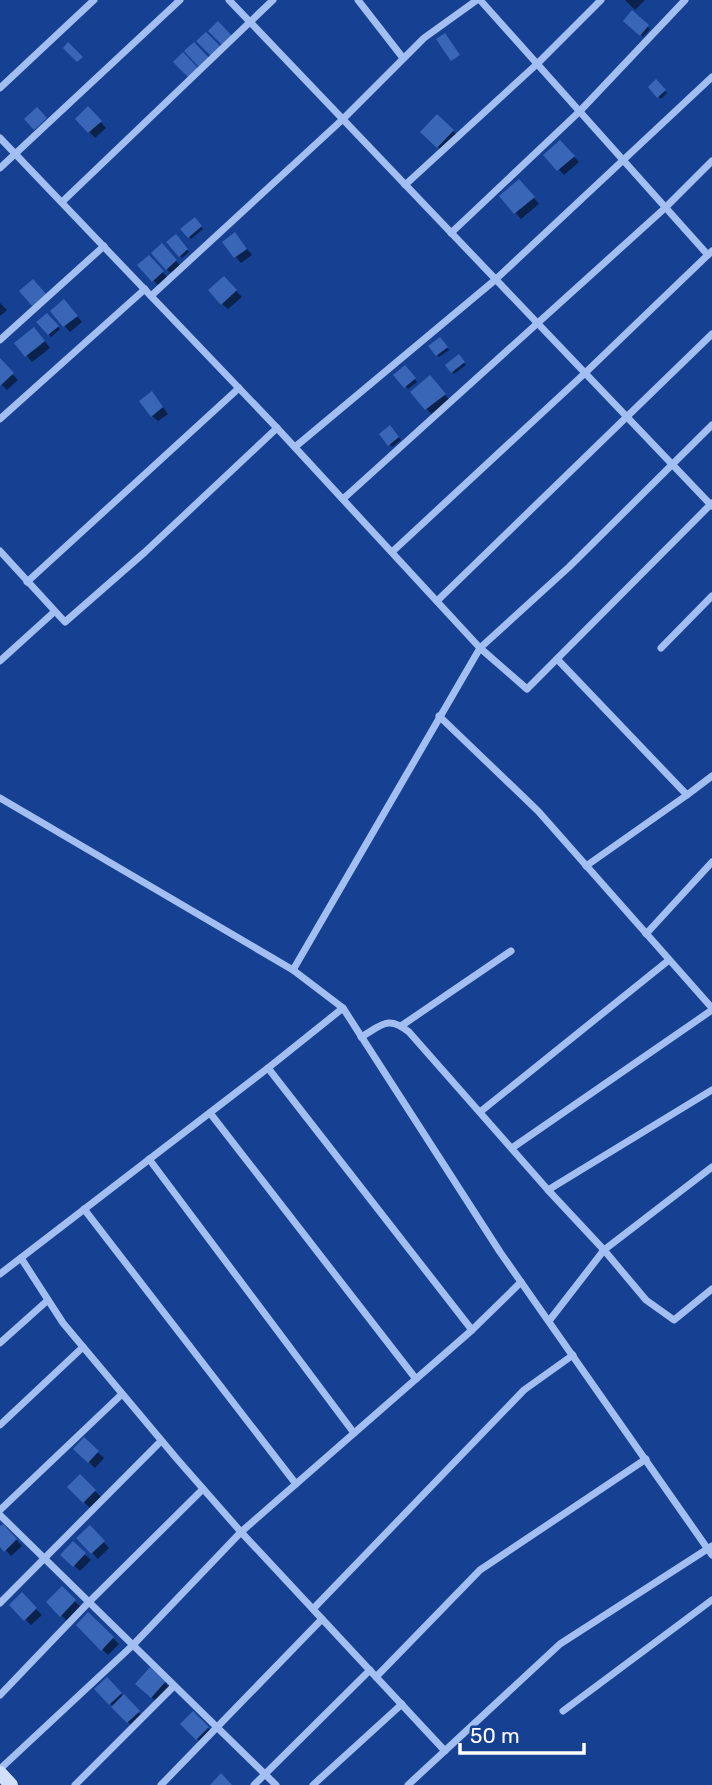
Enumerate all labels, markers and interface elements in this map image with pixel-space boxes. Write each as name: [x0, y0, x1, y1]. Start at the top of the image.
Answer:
scale bar: [460, 1712, 584, 1756]
text: 50 m: [470, 1723, 520, 1748]

